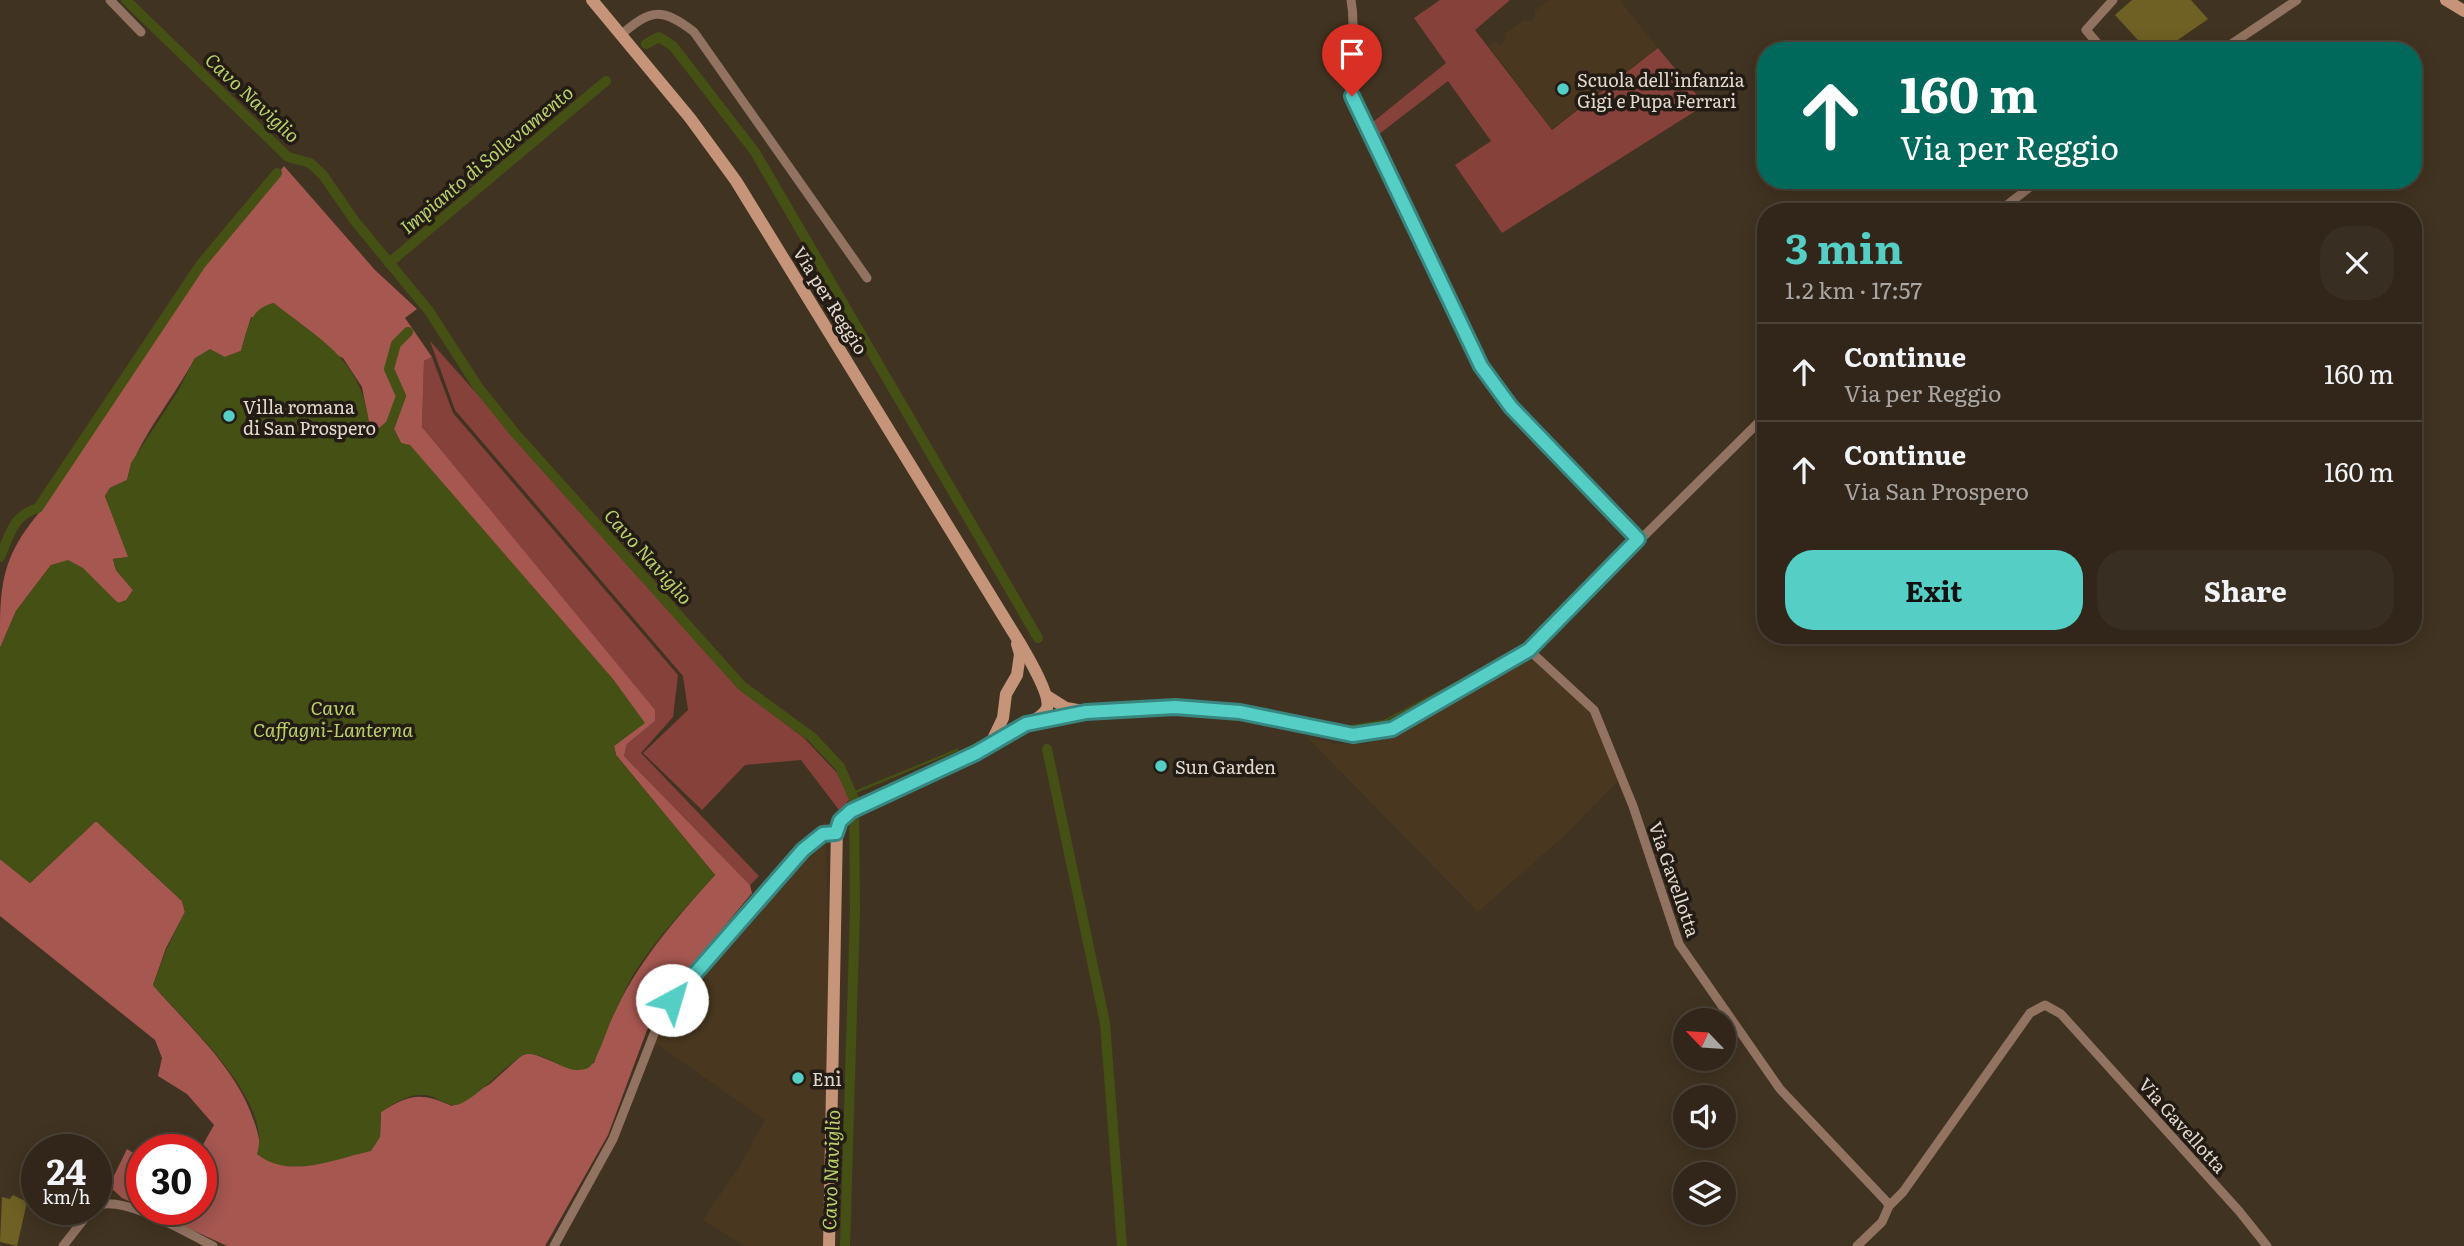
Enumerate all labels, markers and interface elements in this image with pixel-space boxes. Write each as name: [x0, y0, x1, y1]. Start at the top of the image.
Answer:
pin: [1322, 24, 1382, 96]
icon: arrive: [1333, 35, 1371, 73]
water label: Cavo Naviglio: [199, 46, 307, 148]
text: 160 m: [1900, 55, 2038, 128]
place label: Scuola dell'infanzia Gigi e Pupa Ferrari: [1577, 66, 1745, 114]
icon: ahead: [1785, 70, 1876, 161]
water label: Impianto di Sollevamento: [393, 78, 579, 240]
marker: Scuola dell'infanzia Gigi e Pupa Ferrari: [1555, 81, 1571, 97]
text: Via per Reggio: [1900, 122, 2119, 170]
text: 3 min: [1785, 215, 1903, 277]
button: close: [2320, 226, 2394, 300]
street label: Via per Reggio: [787, 241, 875, 359]
text: 1.2 km · 17:57: [1785, 272, 1922, 306]
text: Continue: [1844, 336, 1966, 375]
icon: ahead: [1785, 353, 1823, 391]
text: 160 m: [2324, 353, 2394, 392]
text: Via per Reggio: [1844, 375, 2001, 409]
place label: Villa romana di San Prospero: [243, 393, 376, 441]
marker: Villa romana di San Prospero: [221, 408, 237, 424]
text: Continue: [1844, 434, 1966, 473]
icon: ahead: [1785, 451, 1823, 489]
text: 160 m: [2324, 451, 2394, 490]
text: Via San Prospero: [1844, 473, 2029, 507]
water label: Cavo Naviglio: [598, 502, 700, 610]
button: Exit: [1785, 550, 2083, 630]
button: Share: [2097, 550, 2394, 630]
water label: Cava Caffagni-Lanterna: [253, 693, 413, 743]
place label: Sun Garden: [1175, 753, 1276, 780]
marker: Sun Garden: [1153, 758, 1169, 774]
street label: Via Gavellotta: [1643, 818, 1707, 941]
position arrow: [635, 963, 709, 1037]
north arrow: [1673, 1008, 1736, 1071]
map controls: [1673, 1008, 1736, 1225]
place label: Eni: [812, 1065, 841, 1092]
marker: Eni: [790, 1070, 806, 1086]
street label: Via Gavellotta: [2133, 1071, 2233, 1179]
button: sound: [1673, 1085, 1736, 1148]
water label: Cavo Naviglio: [814, 1109, 846, 1231]
speed limit sign: 30: [126, 1134, 217, 1225]
text: 24: [47, 1144, 86, 1196]
button: layers: [1673, 1162, 1736, 1225]
text: km/h: [43, 1183, 90, 1210]

